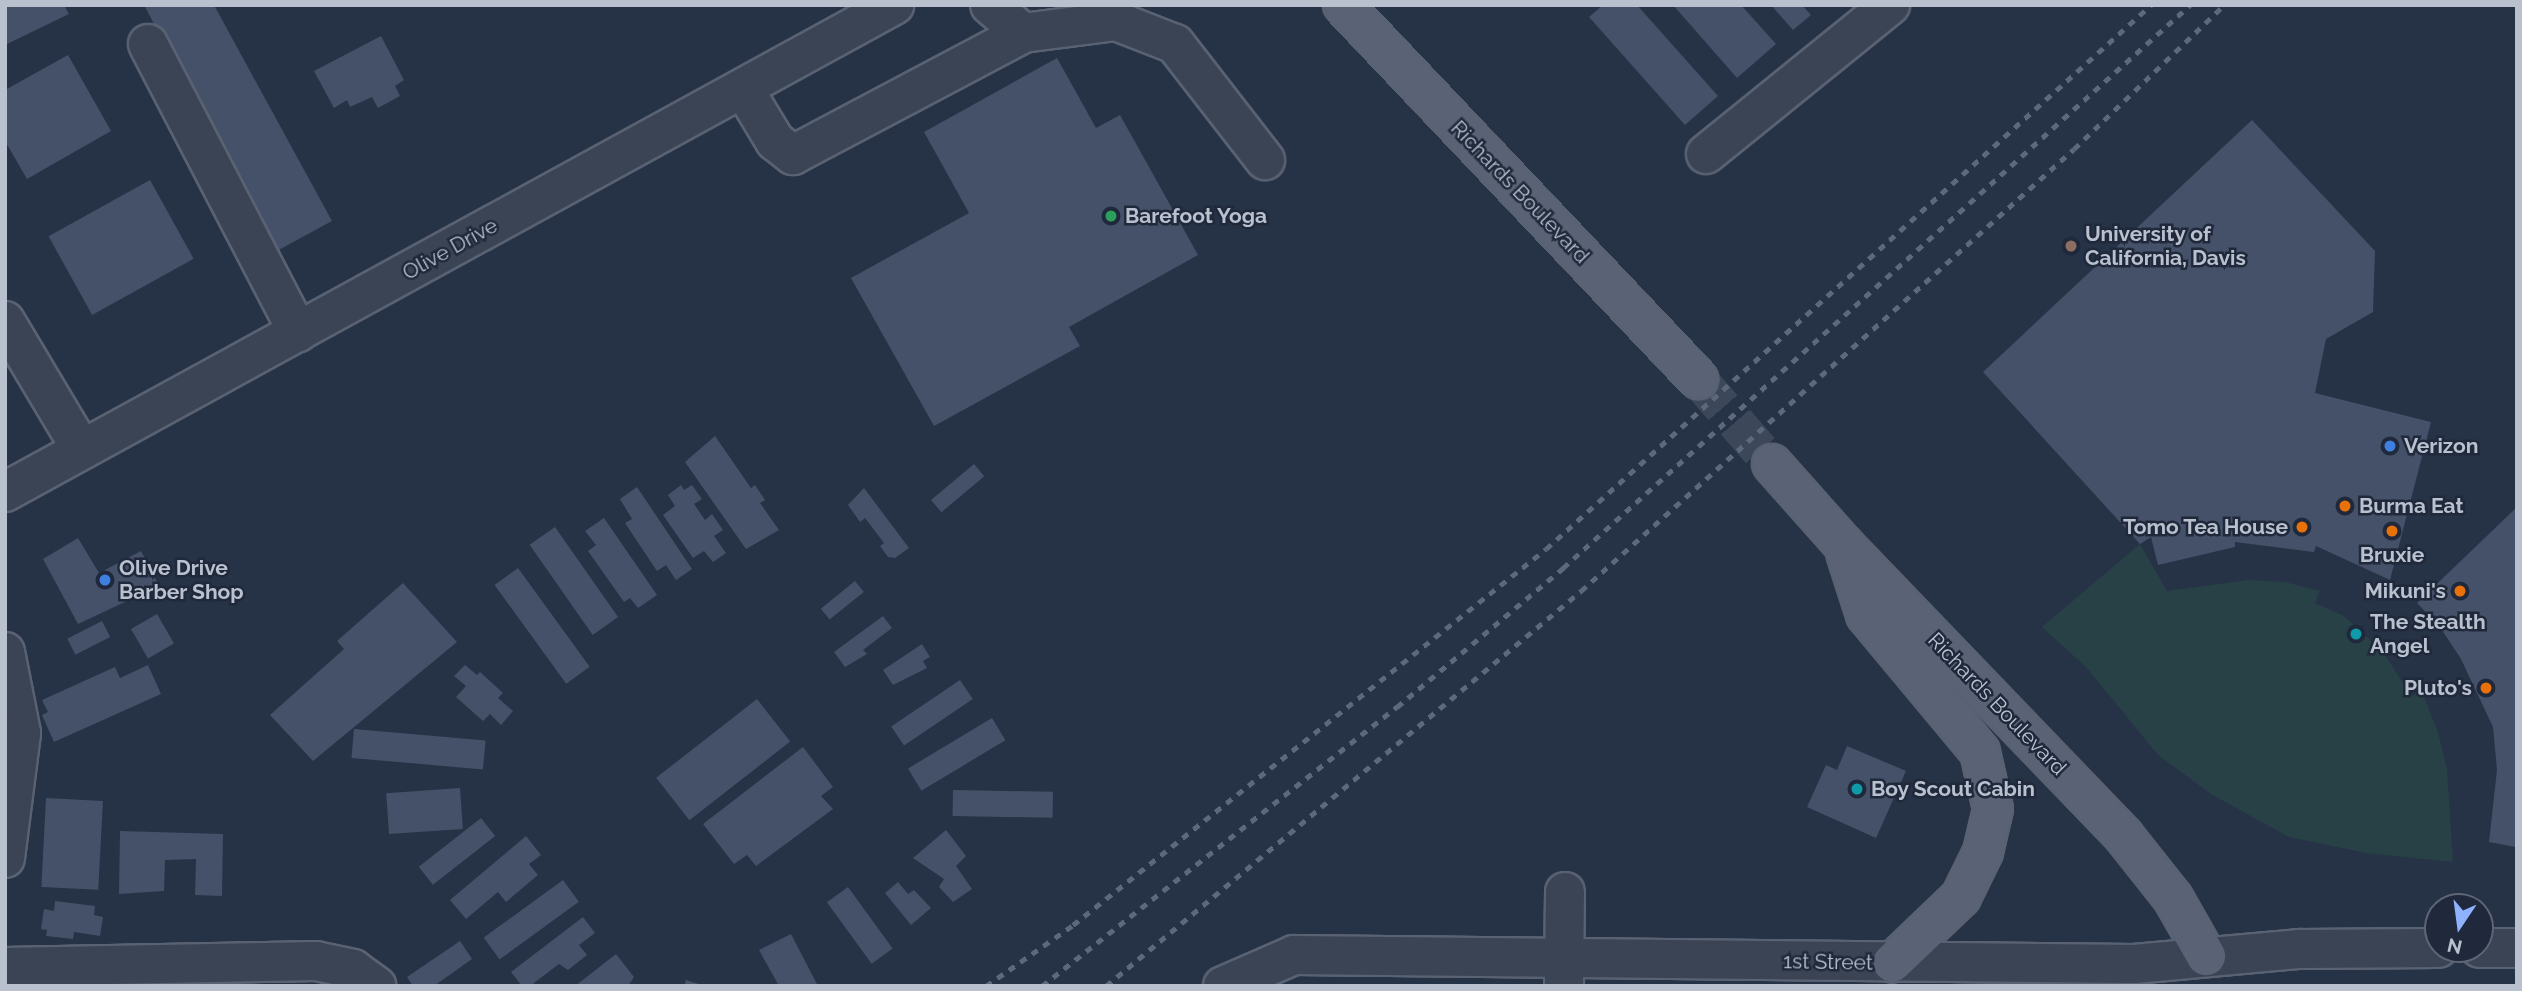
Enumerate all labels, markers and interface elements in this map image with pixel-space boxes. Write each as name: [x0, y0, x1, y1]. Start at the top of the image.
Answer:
street label: Richards Boulevard: [1446, 116, 1594, 268]
place label: Barefoot Yoga: [1125, 203, 1268, 229]
marker: Barefoot Yoga: [1103, 208, 1119, 224]
street label: Olive Drive: [398, 213, 502, 285]
place label: University of California, Davis: [2085, 221, 2246, 271]
marker: University of California, Davis: [2063, 238, 2079, 254]
place label: Verizon: [2404, 433, 2478, 459]
marker: Verizon: [2382, 438, 2398, 454]
place label: Burma Eat: [2359, 493, 2464, 519]
marker: Burma Eat: [2337, 498, 2353, 514]
place label: Tomo Tea House: [2122, 514, 2288, 540]
marker: Tomo Tea House: [2294, 519, 2310, 535]
marker: Bruxie: [2384, 523, 2400, 539]
place label: Bruxie: [2360, 542, 2424, 568]
place label: Olive Drive Barber Shop: [119, 555, 244, 605]
marker: Olive Drive Barber Shop: [97, 572, 113, 588]
place label: Mikuni's: [2365, 578, 2446, 604]
marker: Mikuni's: [2452, 583, 2468, 599]
place label: The Stealth Angel: [2370, 609, 2486, 659]
marker: The Stealth Angel: [2348, 626, 2364, 642]
street label: Richards Boulevard: [1923, 628, 2071, 780]
place label: Pluto's: [2404, 675, 2472, 701]
marker: Pluto's: [2478, 680, 2494, 696]
place label: Boy Scout Cabin: [1871, 776, 2035, 802]
marker: Boy Scout Cabin: [1849, 781, 1865, 797]
north arrow: [2424, 893, 2494, 963]
text: N: [2445, 934, 2464, 959]
street label: 1st Street: [1783, 949, 1873, 975]

